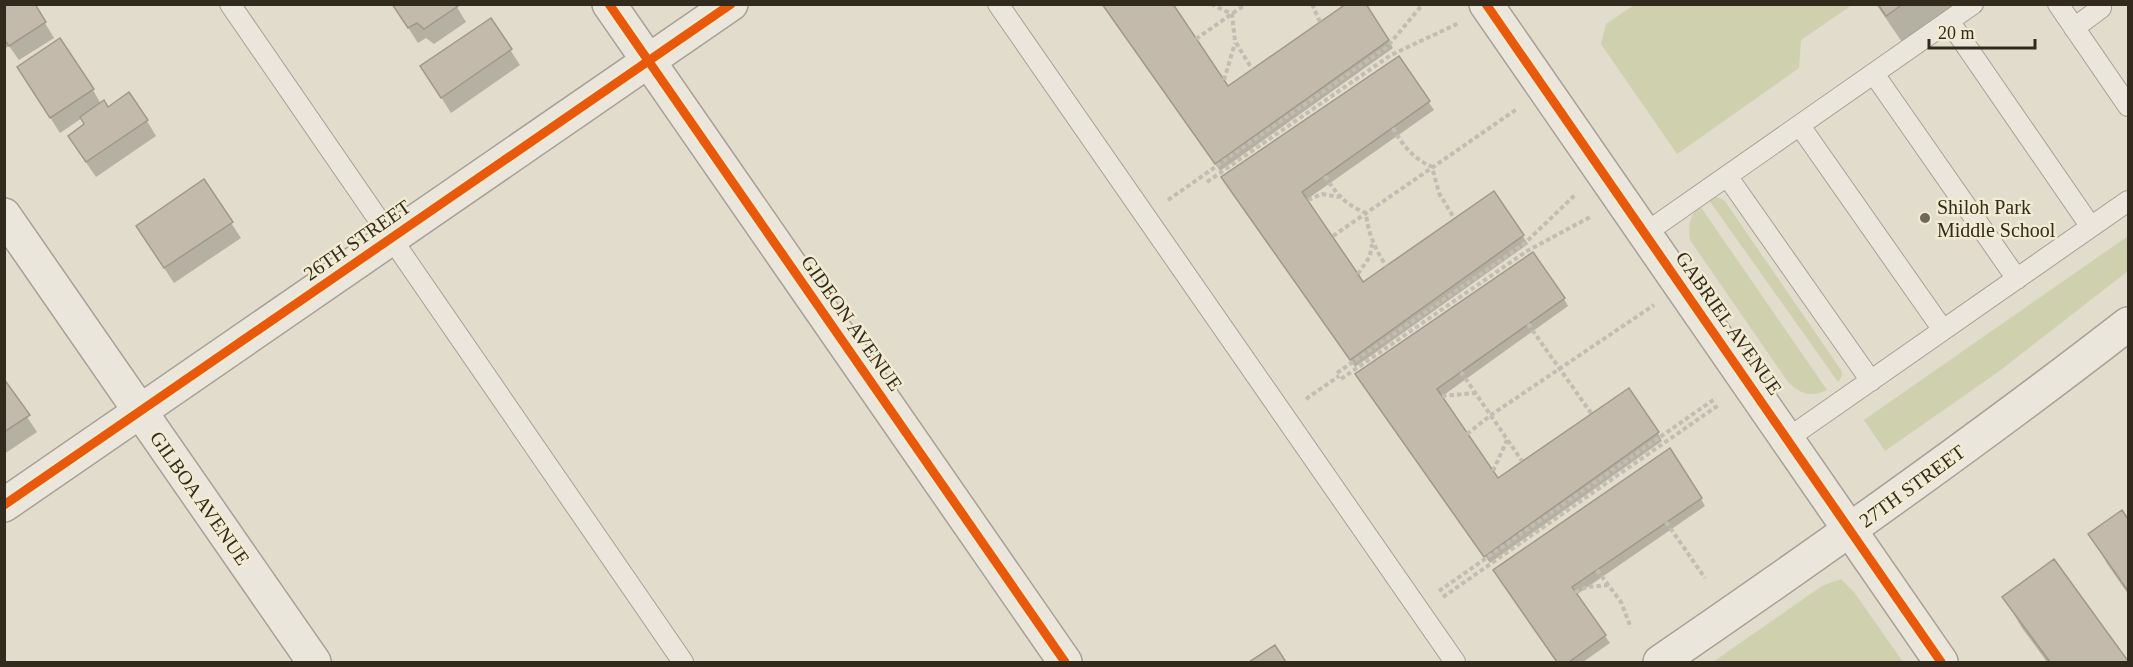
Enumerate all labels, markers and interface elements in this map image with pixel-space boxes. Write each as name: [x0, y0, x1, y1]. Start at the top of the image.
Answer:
scale bar: [1929, 12, 2036, 50]
text: 20 m: [1938, 23, 1975, 43]
street label: 26TH STREET: [299, 195, 415, 285]
place label: Shiloh Park Middle School: [1937, 196, 2056, 241]
marker: Shiloh Park Middle School: [1918, 211, 1932, 225]
street label: GABRIEL AVENUE: [1671, 247, 1787, 399]
street label: GIDEON AVENUE: [797, 251, 907, 395]
street label: GILBOA AVENUE: [146, 427, 254, 569]
street label: 27TH STREET: [1855, 440, 1969, 532]

